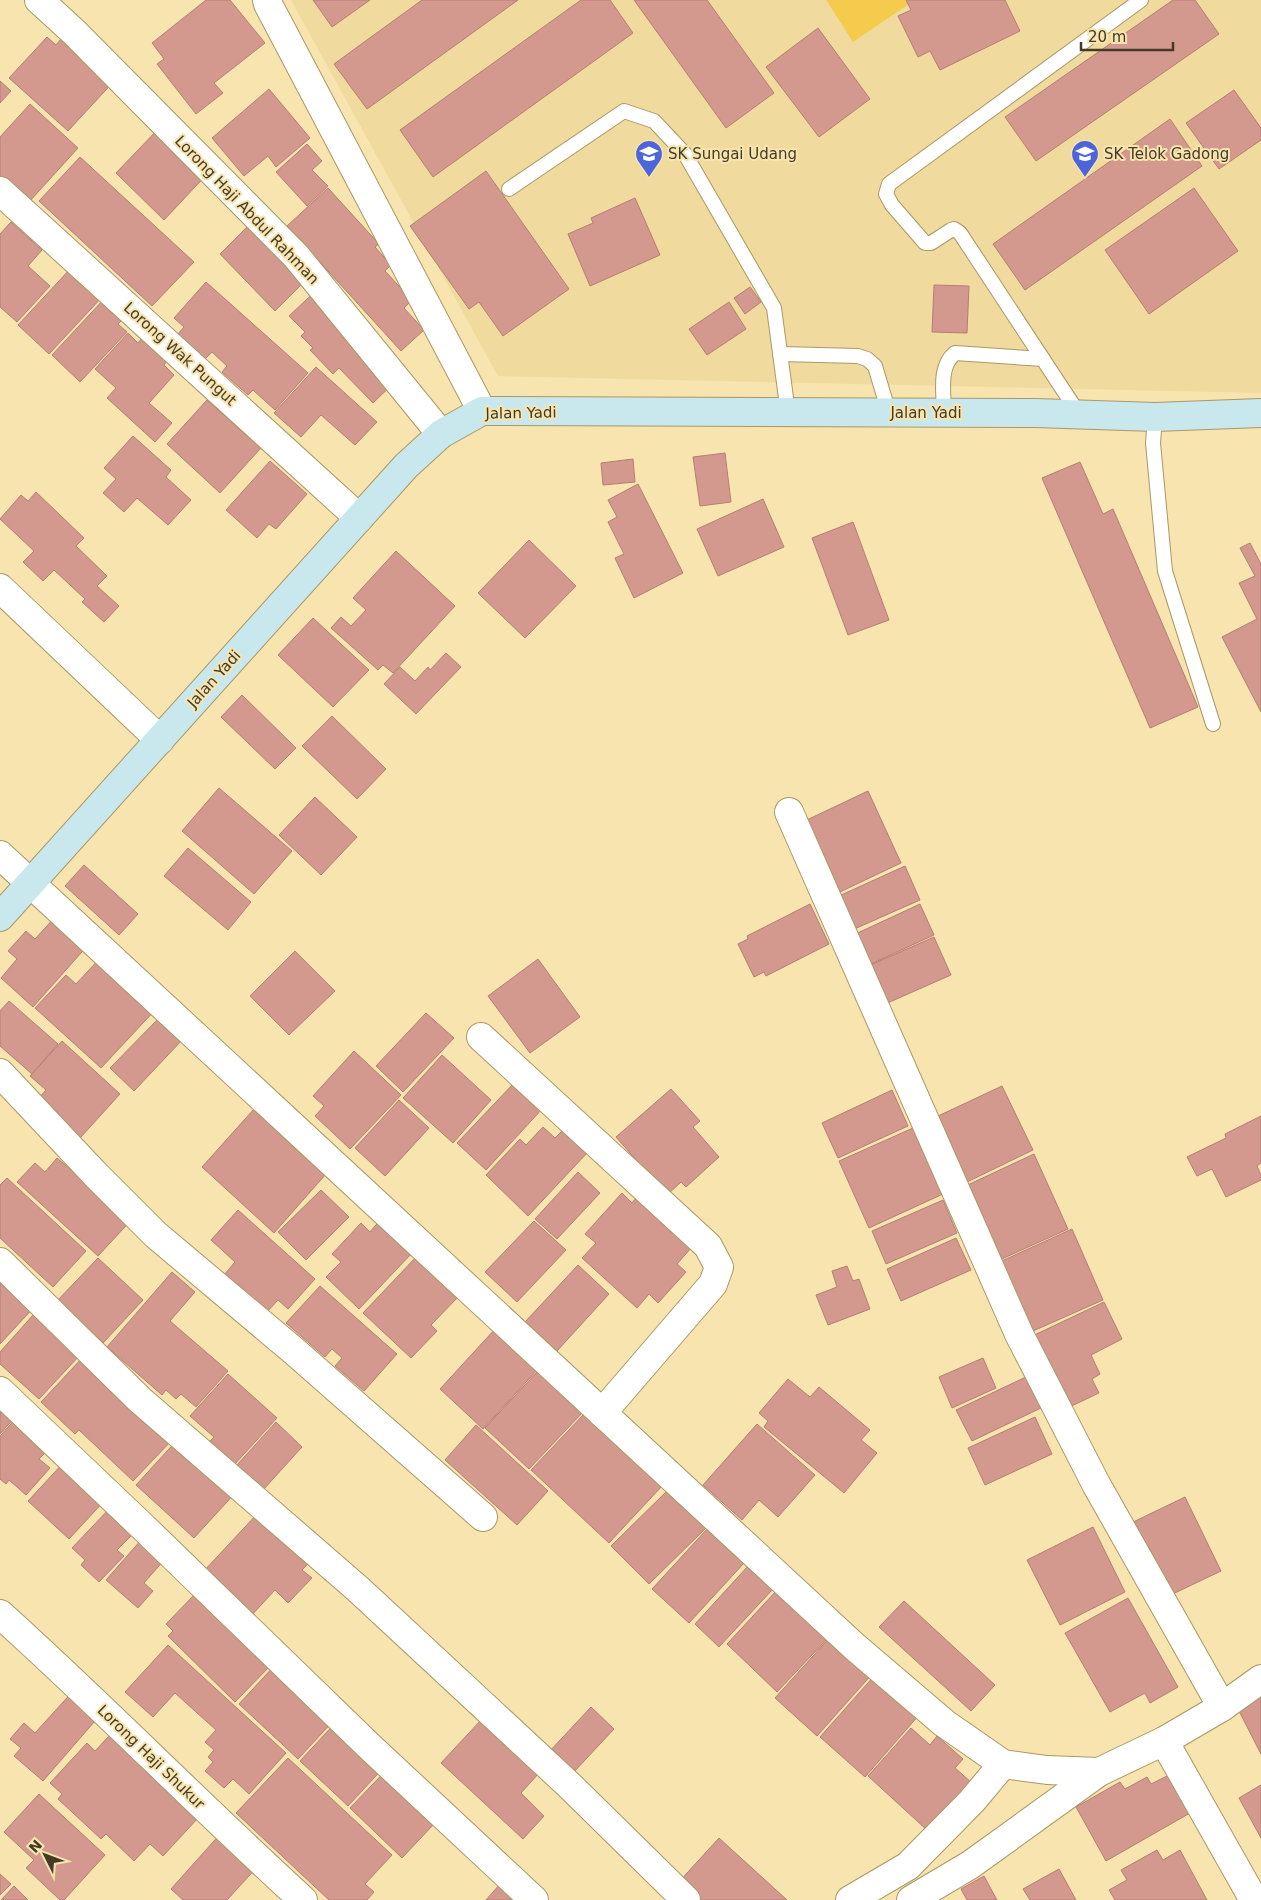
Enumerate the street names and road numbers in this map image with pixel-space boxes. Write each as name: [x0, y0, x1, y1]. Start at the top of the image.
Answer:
street label: Lorong Haji Abdul Rahman: [171, 132, 323, 288]
street label: Lorong Wak Pungut: [120, 299, 240, 409]
street label: Jalan Yadi: [484, 403, 557, 423]
street label: Jalan Yadi: [889, 404, 962, 422]
street label: Jalan Yadi: [183, 647, 245, 712]
street label: Lorong Haji Shukur: [94, 1701, 209, 1813]

